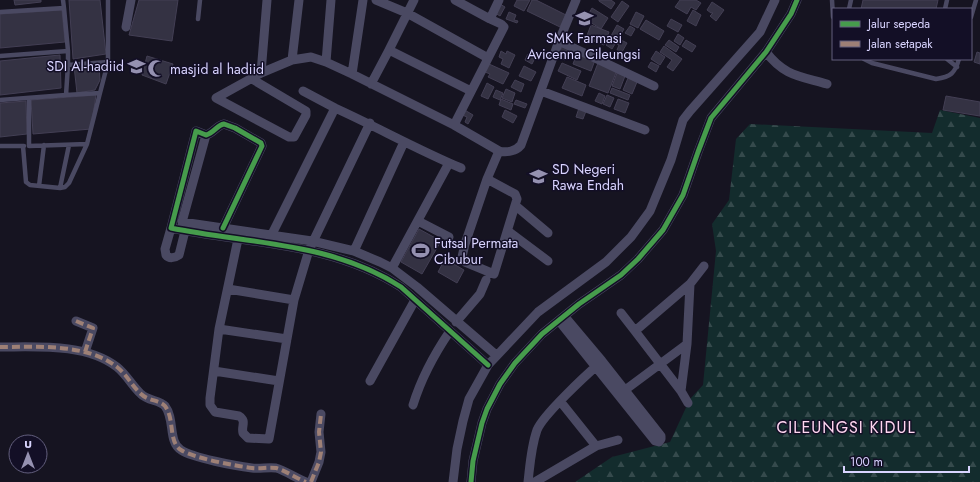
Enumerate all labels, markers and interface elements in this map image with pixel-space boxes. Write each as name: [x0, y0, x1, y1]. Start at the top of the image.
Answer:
school or university icon: SMK Farmasi Avicenna Cileungsi: [574, 8, 594, 28]
legend: [832, 8, 972, 60]
text: Jalur sepeda: [866, 15, 930, 33]
place label: SMK Farmasi Avicenna Cileungsi: [527, 28, 641, 64]
text: Jalan setapak: [866, 35, 933, 53]
place label: SDI Al-hadiid: [46, 56, 124, 76]
school or university icon: SDI Al-hadiid: [127, 56, 147, 76]
mosque icon: masjid al hadiid: [147, 59, 167, 79]
place label: masjid al hadiid: [170, 59, 264, 79]
place label: SD Negeri Rawa Endah: [552, 159, 624, 195]
school or university icon: SD Negeri Rawa Endah: [529, 167, 549, 187]
place label: Futsal Permata Cibubur: [434, 233, 518, 269]
sports icon: Futsal Permata Cibubur: [411, 241, 431, 261]
district label: CILEUNGSI KIDUL: [776, 416, 916, 439]
north arrow: [8, 434, 48, 474]
text: U: [24, 436, 32, 452]
scale bar: [844, 448, 969, 474]
text: 100 m: [850, 453, 883, 471]

